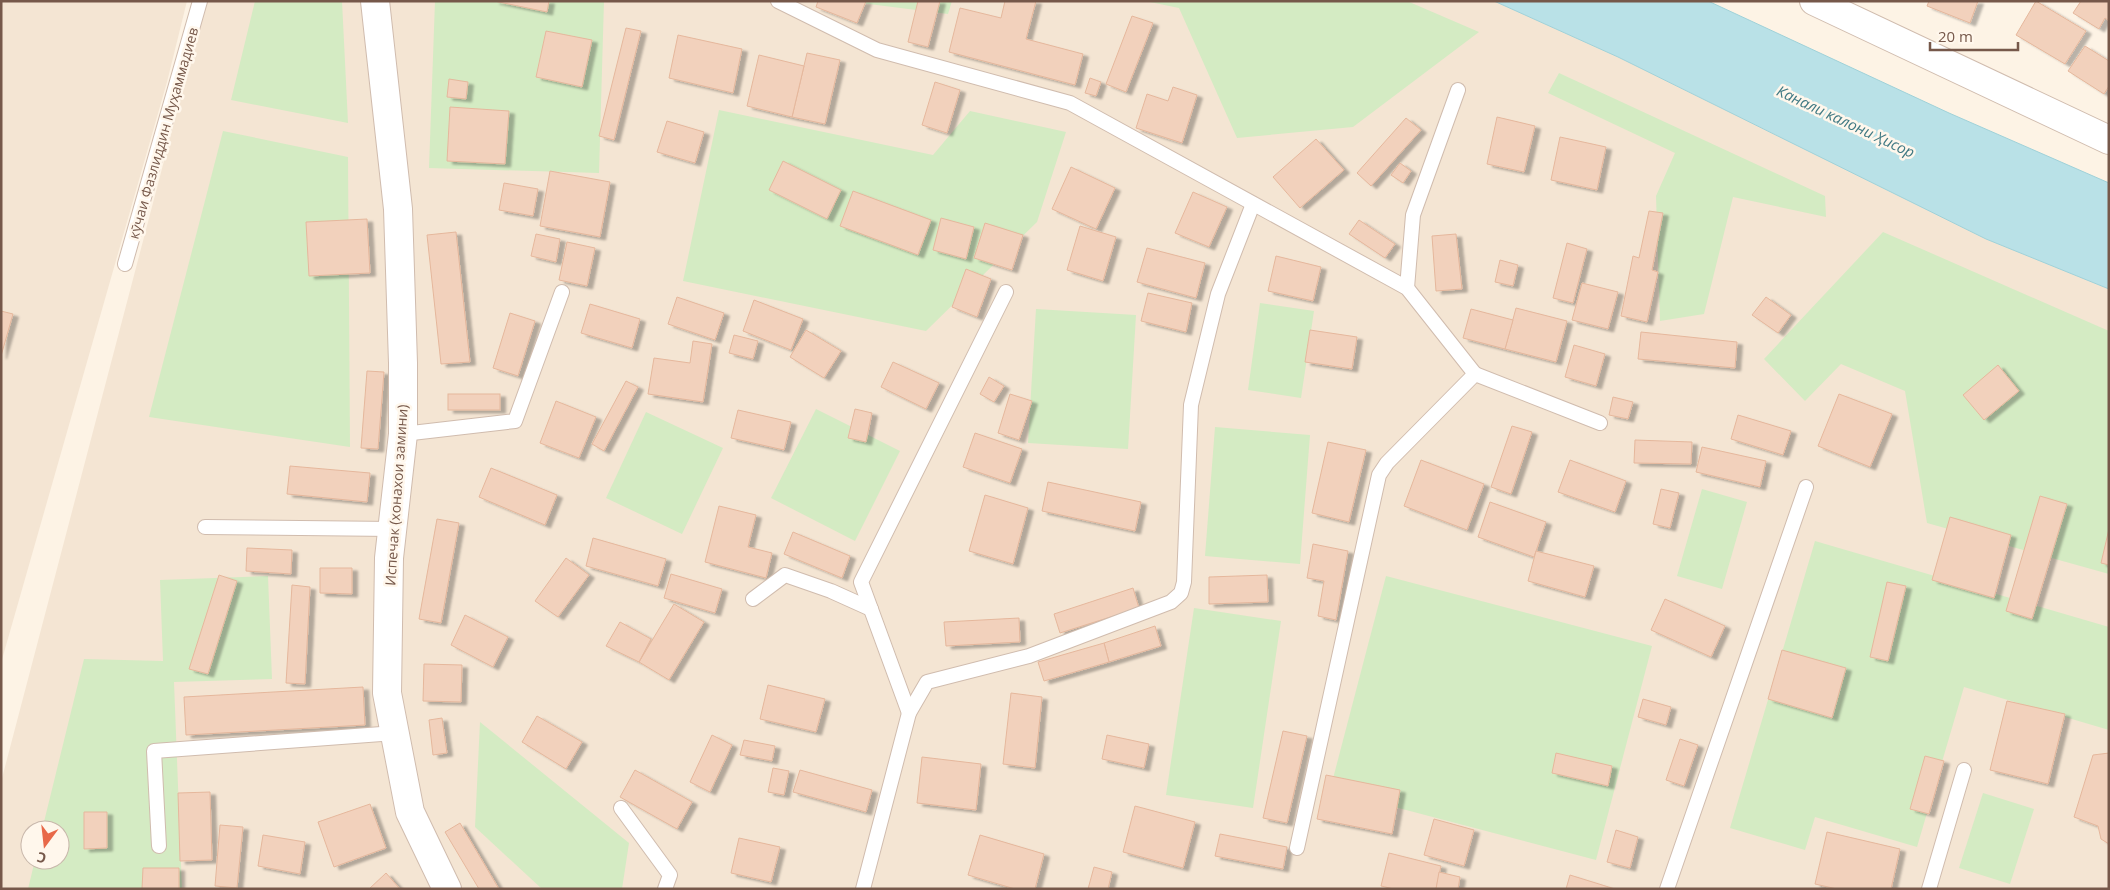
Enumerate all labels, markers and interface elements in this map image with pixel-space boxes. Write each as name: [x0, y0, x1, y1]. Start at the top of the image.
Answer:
scale bar: [1930, 20, 2018, 52]
street label: кӯчаи Фазлиддин Муҳаммадиев: [124, 25, 202, 241]
text: 20 m: [1938, 26, 1973, 46]
water label: Канали калони Ҳисор: [1774, 80, 1918, 162]
street label: Испечак (хонахои замини): [380, 404, 412, 586]
north arrow: [20, 820, 70, 870]
text: С: [35, 848, 48, 868]

